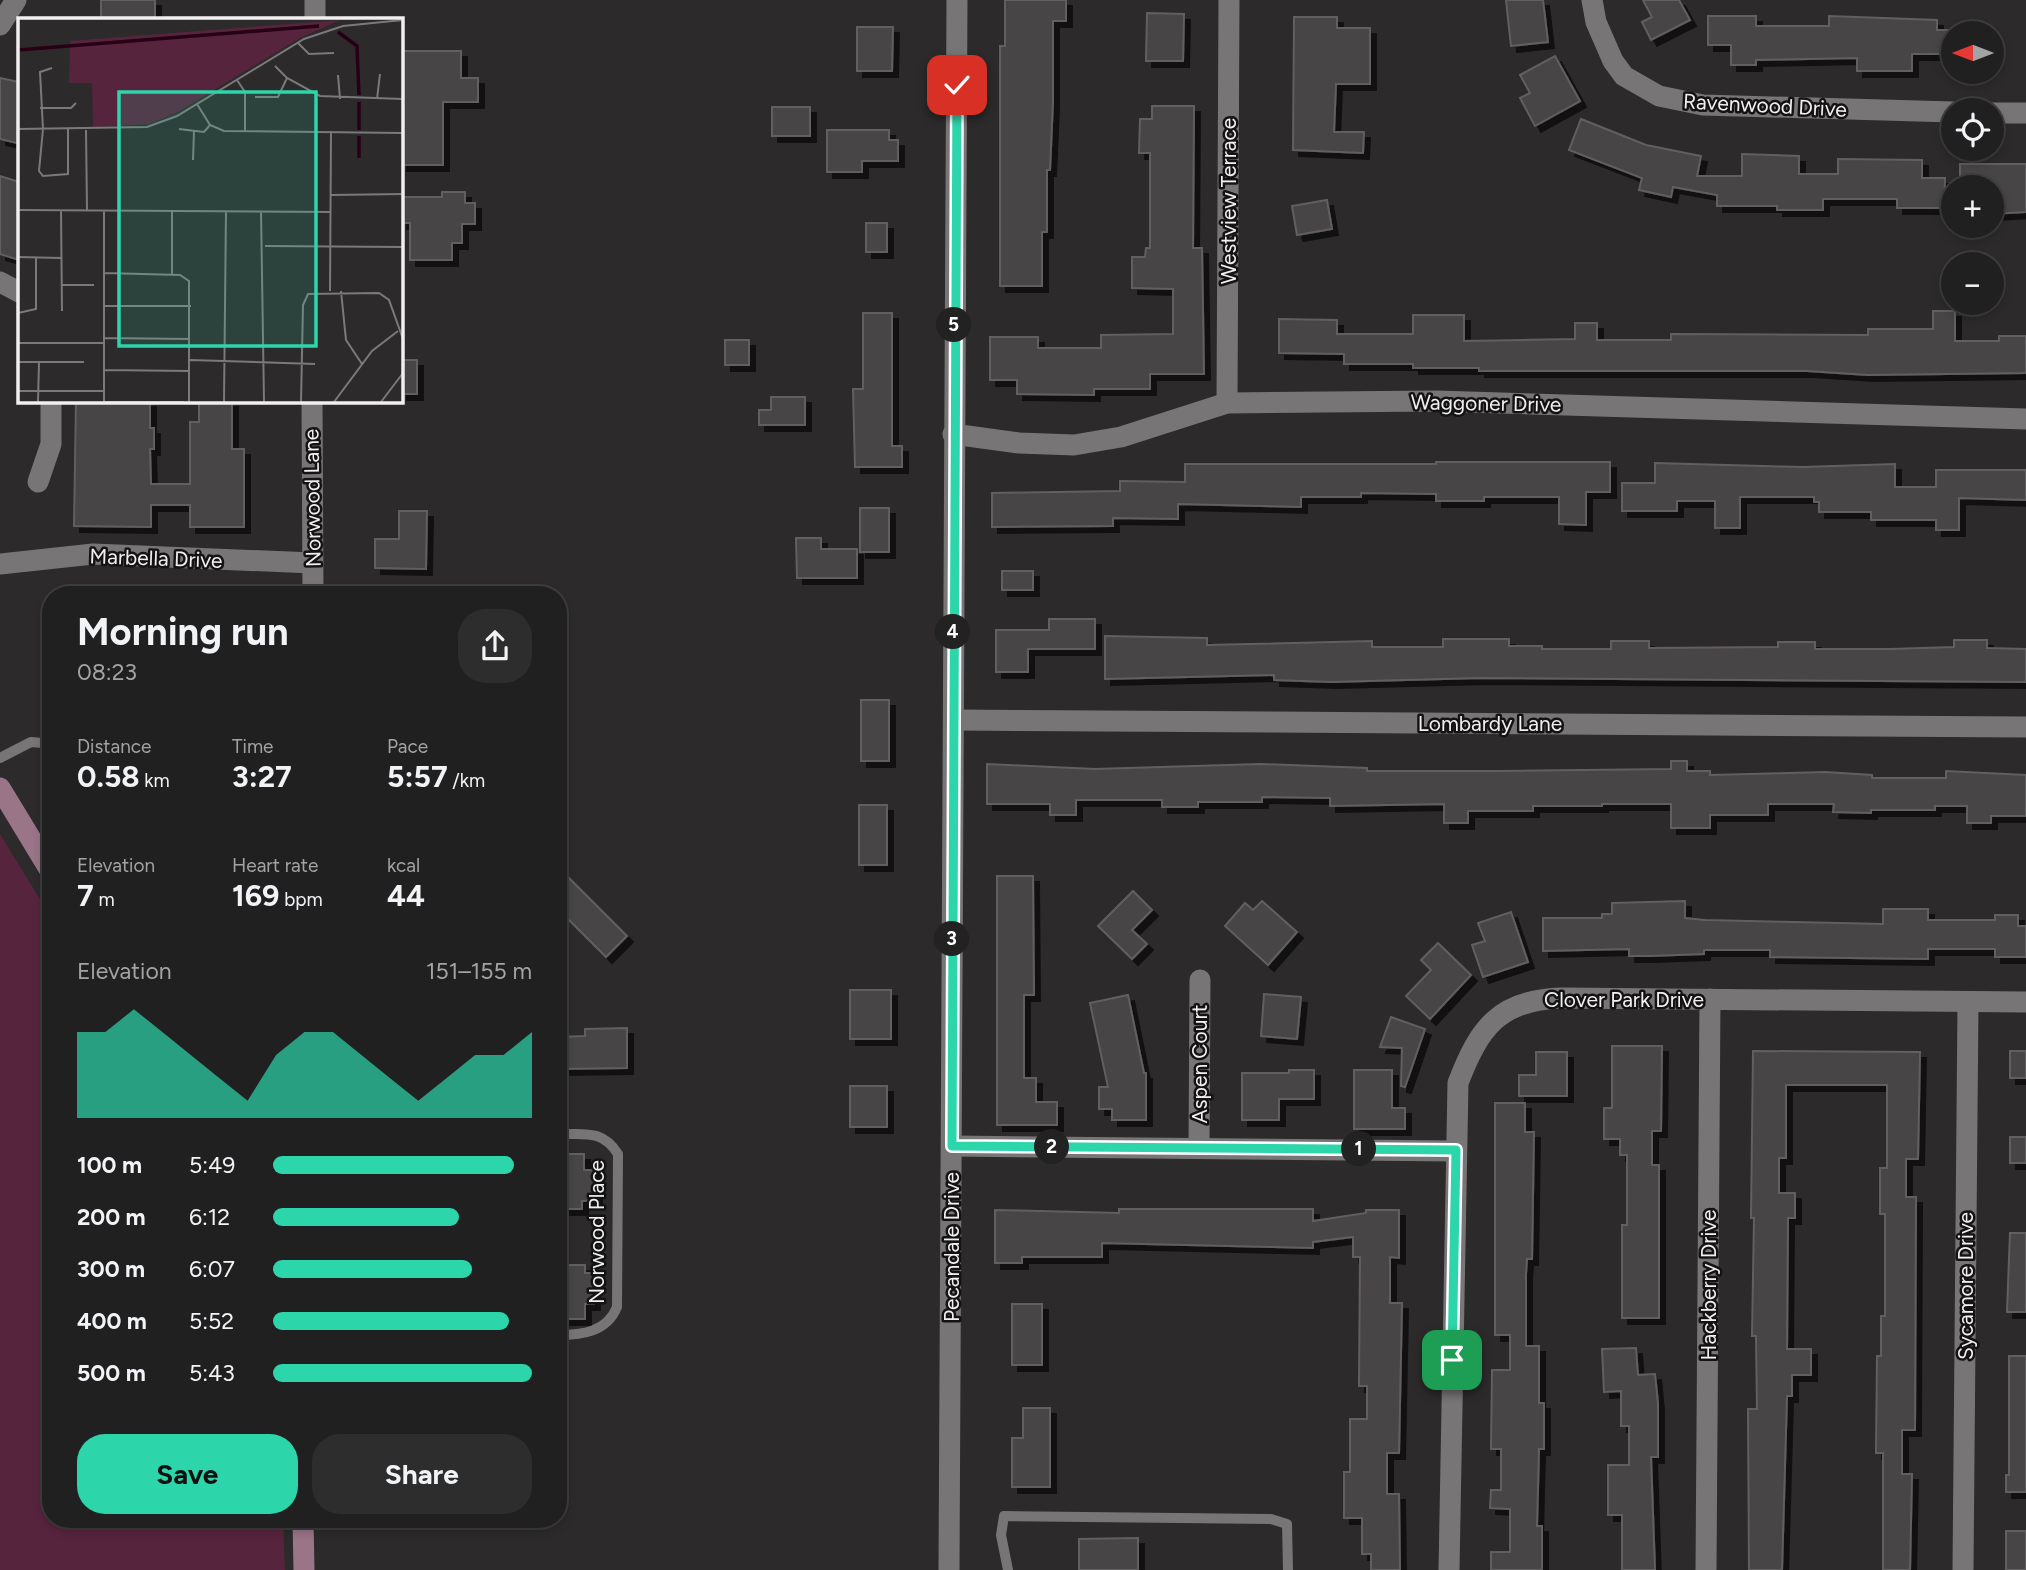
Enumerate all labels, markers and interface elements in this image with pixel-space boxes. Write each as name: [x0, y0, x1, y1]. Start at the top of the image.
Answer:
inset map: [18, 18, 402, 402]
north arrow: [1941, 21, 2004, 84]
map controls: [1941, 21, 2004, 315]
pin: [927, 55, 987, 115]
icon: check: [938, 66, 976, 104]
street label: Ravenwood Drive: [1682, 88, 1848, 122]
button: locate: [1941, 98, 2004, 161]
street label: Westview Terrace: [1216, 118, 1241, 284]
button: +: [1941, 175, 2004, 238]
button: −: [1941, 252, 2004, 315]
pin: 5: [936, 308, 972, 342]
text: 5: [948, 313, 959, 336]
street label: Waggoner Drive: [1410, 389, 1562, 417]
street label: Norwood Lane: [298, 429, 326, 567]
street label: Marbella Drive: [89, 543, 223, 573]
text: Morning run: [77, 609, 289, 655]
button: share: [458, 609, 532, 683]
pin: 4: [936, 614, 970, 650]
text: 4: [946, 620, 959, 643]
text: 08:23: [77, 658, 137, 686]
street label: Lombardy Lane: [1418, 711, 1562, 736]
text: Distance: [77, 735, 151, 758]
text: Time: [232, 735, 273, 758]
text: Pace: [387, 735, 428, 758]
text: 0.58: [77, 758, 140, 795]
text: 3:27: [232, 758, 292, 795]
text: 5:57: [387, 758, 448, 795]
text: km: [140, 769, 170, 792]
text: /km: [448, 769, 485, 792]
text: Elevation: [77, 854, 155, 877]
text: Heart rate: [232, 854, 318, 877]
text: kcal: [387, 854, 420, 877]
text: 7: [77, 877, 94, 914]
text: 169: [232, 877, 279, 914]
text: 44: [387, 877, 425, 914]
text: m: [94, 888, 115, 911]
text: bpm: [279, 888, 323, 911]
pin: 3: [934, 922, 970, 956]
text: 3: [946, 927, 957, 950]
text: Elevation: [77, 957, 172, 985]
text: 151–155 m: [426, 957, 532, 985]
street label: Clover Park Drive: [1544, 987, 1704, 1012]
street label: Aspen Court: [1187, 1005, 1212, 1123]
pin: 2: [1034, 1130, 1070, 1164]
pin: 1: [1342, 1132, 1376, 1166]
text: 2: [1046, 1135, 1057, 1158]
text: 1: [1354, 1137, 1363, 1160]
text: 100 m: [77, 1151, 142, 1179]
text: 5:49: [189, 1151, 235, 1179]
street label: Norwood Place: [584, 1160, 609, 1304]
street label: Pecandale Drive: [939, 1172, 964, 1322]
text: 200 m: [77, 1203, 146, 1231]
text: 6:12: [189, 1203, 230, 1231]
street label: Hackberry Drive: [1696, 1210, 1721, 1360]
street label: Sycamore Drive: [1953, 1212, 1978, 1360]
text: 300 m: [77, 1255, 145, 1283]
text: 6:07: [189, 1255, 235, 1283]
text: 400 m: [77, 1307, 147, 1335]
text: 5:52: [189, 1307, 234, 1335]
pin: [1422, 1330, 1482, 1390]
icon: arrive: [1433, 1341, 1471, 1379]
text: 500 m: [77, 1359, 146, 1387]
text: 5:43: [189, 1359, 235, 1387]
button: Save: [77, 1434, 298, 1514]
button: Share: [312, 1434, 532, 1514]

